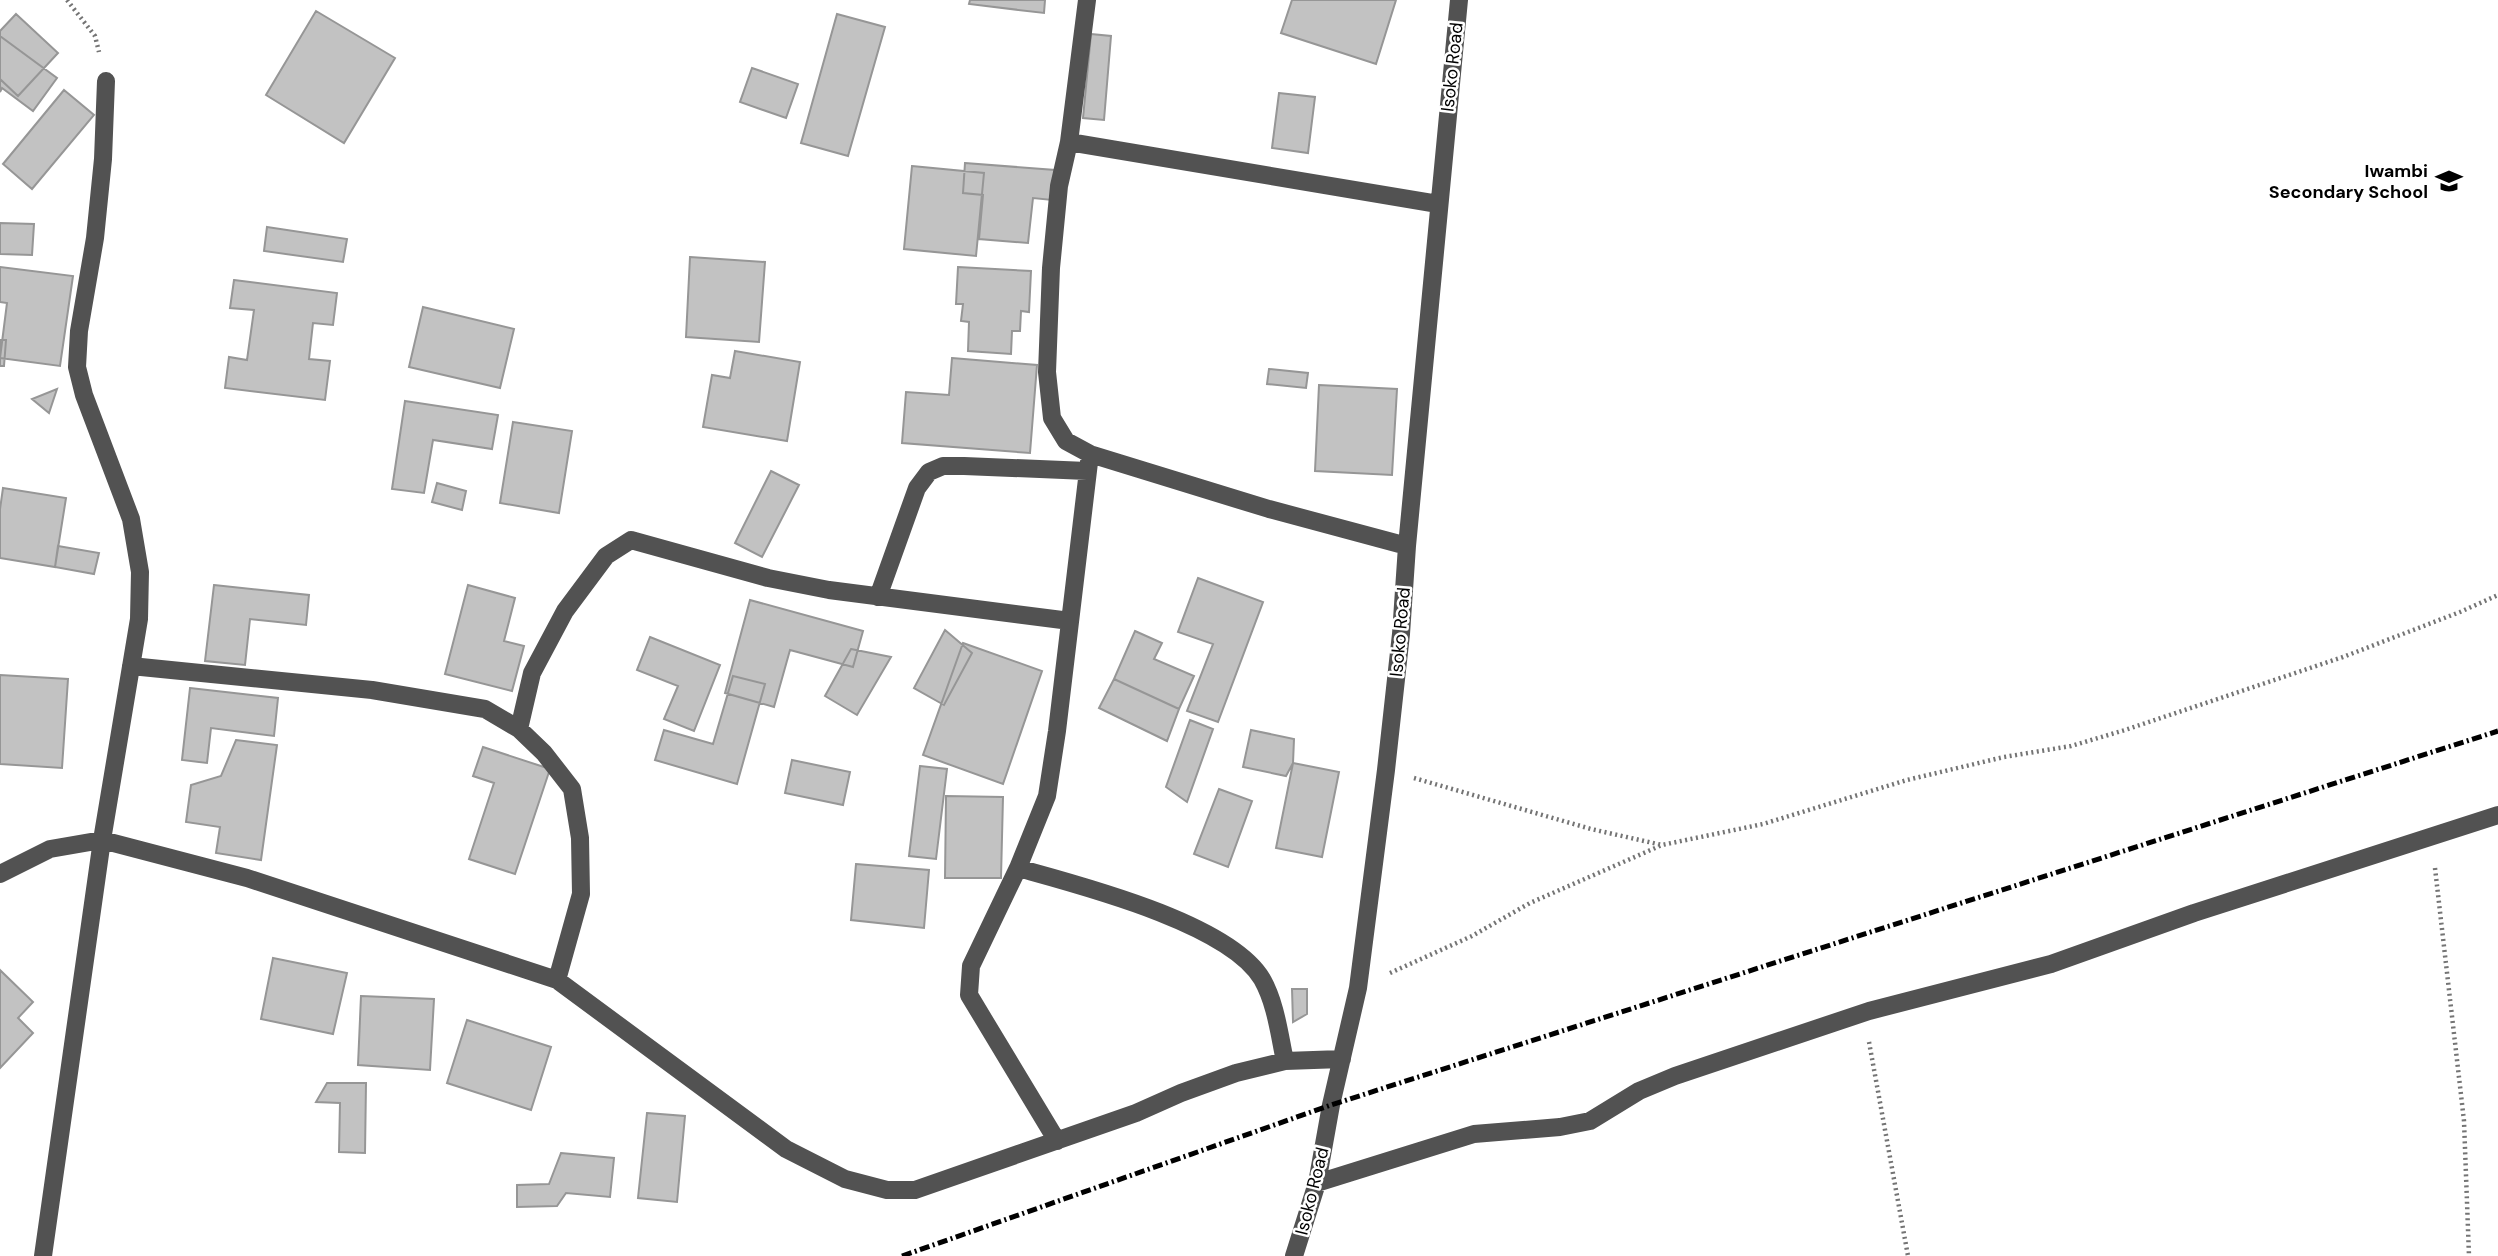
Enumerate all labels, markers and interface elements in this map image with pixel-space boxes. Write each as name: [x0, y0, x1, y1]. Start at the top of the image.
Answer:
street label: Isoko Road: [1435, 21, 1469, 113]
place label: Iwambi Secondary School: [2269, 159, 2428, 204]
school or university icon: Iwambi Secondary School: [2434, 166, 2464, 196]
street label: Isoko Road: [1384, 586, 1416, 678]
street label: Isoko Road: [1290, 1145, 1334, 1237]

